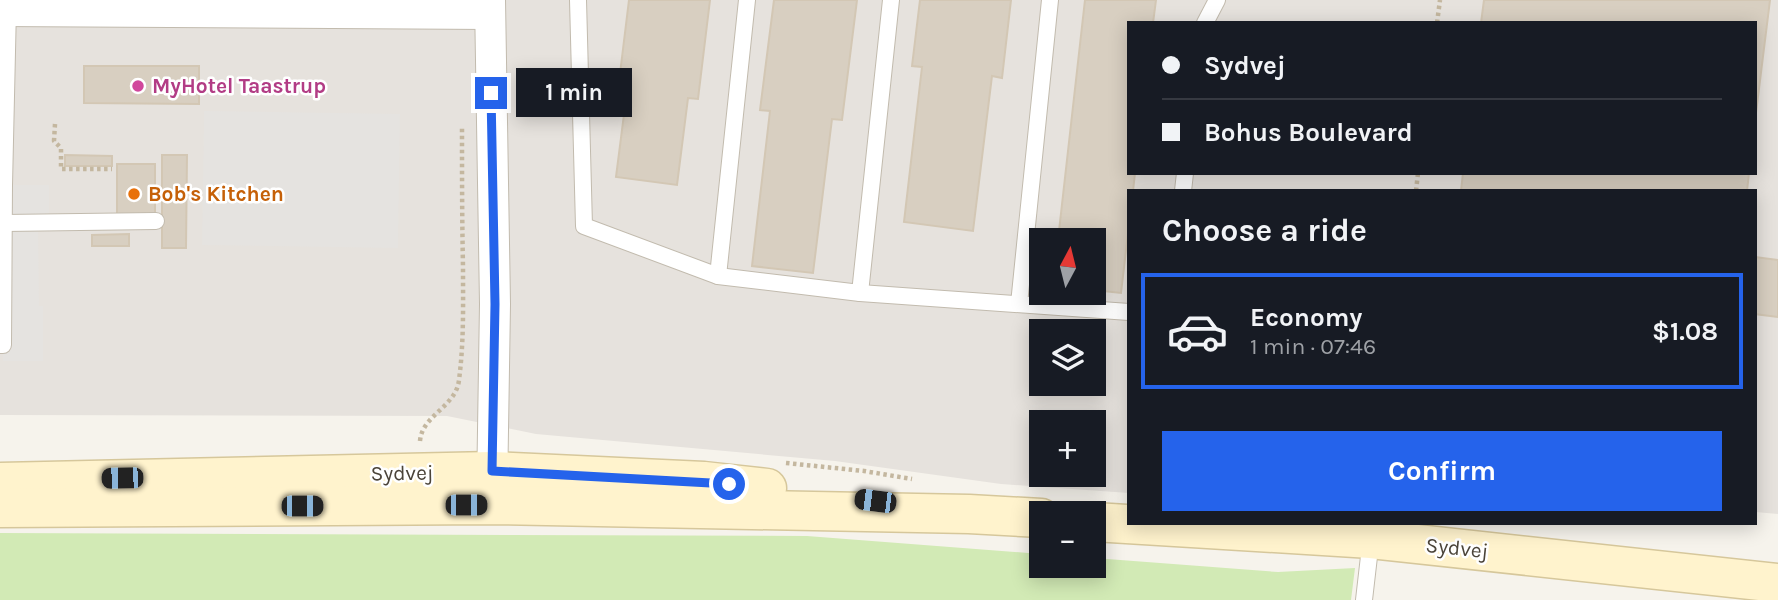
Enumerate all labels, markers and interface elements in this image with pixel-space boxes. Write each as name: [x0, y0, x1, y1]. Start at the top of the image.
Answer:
text: Sydvej: [1204, 50, 1286, 81]
callout: 1 min: [516, 68, 631, 118]
place label: MyHotel Taastrup: [152, 74, 326, 98]
route end: [475, 77, 507, 109]
marker: MyHotel Taastrup: [130, 78, 146, 94]
text: 1 min: [545, 79, 603, 106]
text: Bohus Boulevard: [1204, 117, 1413, 148]
place label: Bob's Kitchen: [148, 182, 284, 206]
marker: Bob's Kitchen: [126, 186, 142, 202]
text: Choose a ride: [1162, 212, 1367, 249]
north arrow: [1029, 228, 1106, 304]
map controls: [1029, 228, 1106, 578]
icon: car: [1166, 300, 1229, 363]
text: Economy: [1250, 302, 1362, 333]
text: $1.08: [1652, 316, 1718, 347]
button: layers: [1029, 319, 1106, 396]
text: 1 min · 07:46: [1250, 333, 1376, 360]
button: +: [1029, 410, 1106, 487]
button: Confirm: [1162, 431, 1722, 511]
street label: Sydvej: [370, 460, 434, 486]
car: [101, 467, 144, 489]
route start: [713, 468, 745, 500]
car: [853, 488, 898, 514]
car: [446, 495, 488, 516]
car: [282, 496, 324, 517]
button: −: [1029, 501, 1106, 578]
street label: Sydvej: [1424, 533, 1490, 563]

